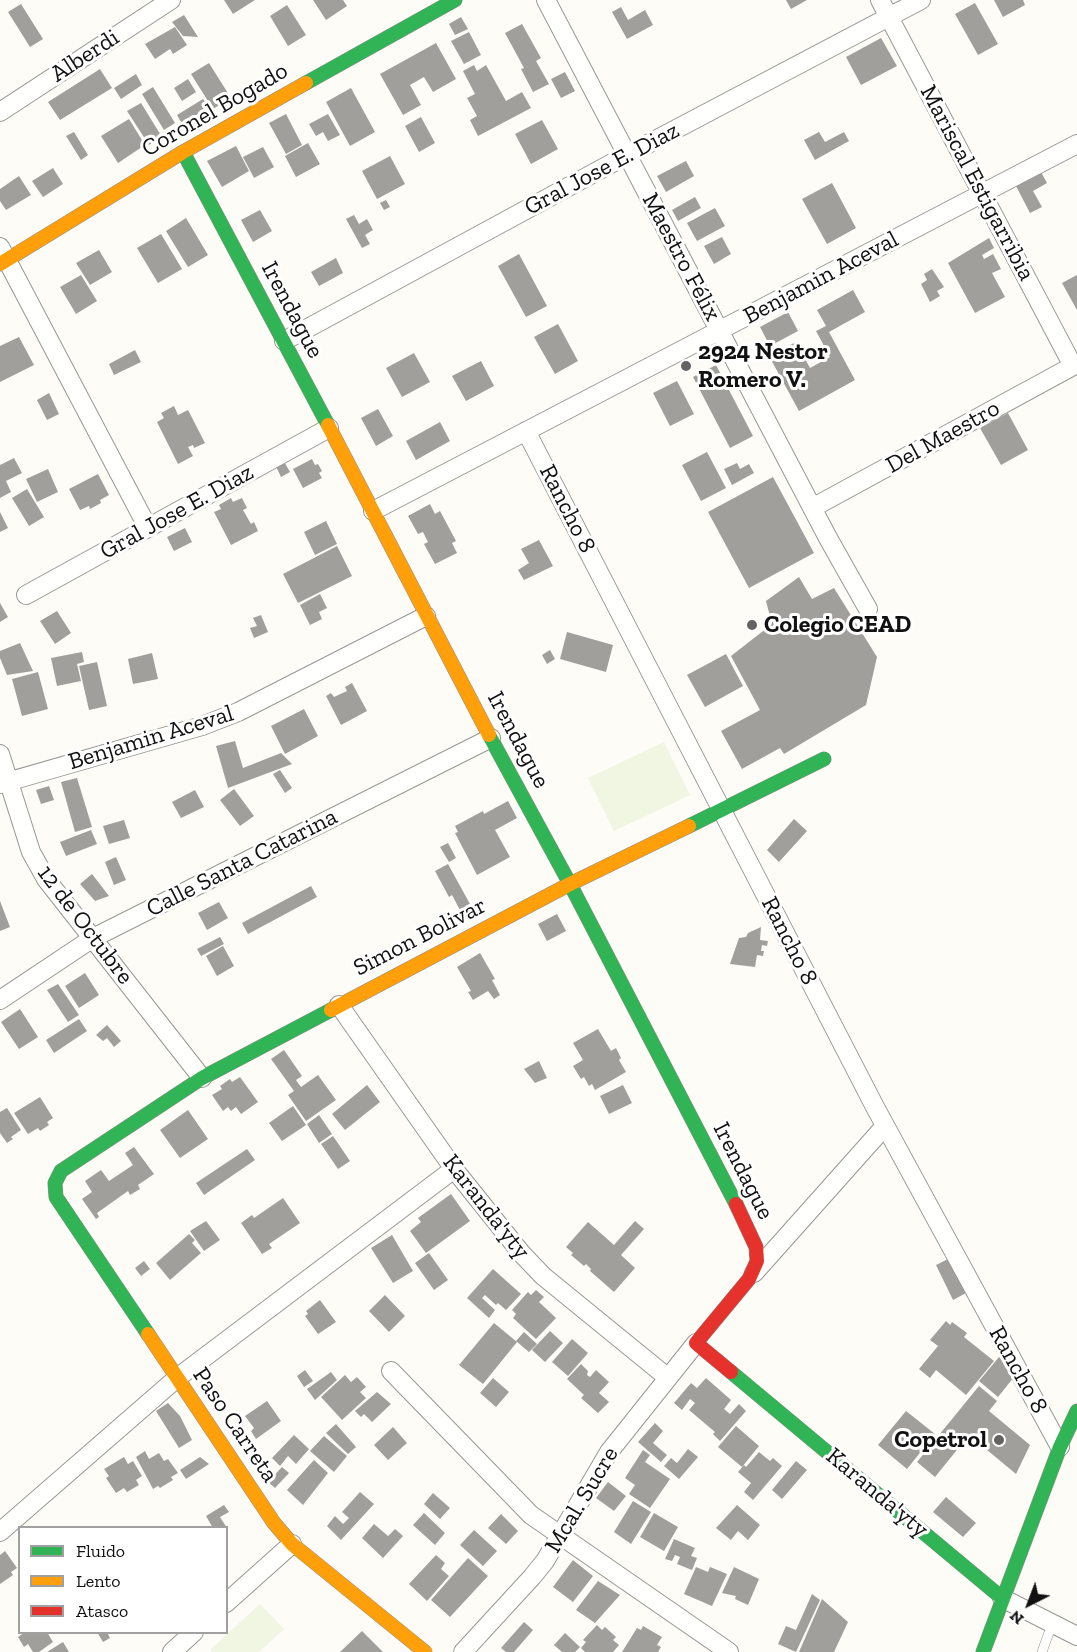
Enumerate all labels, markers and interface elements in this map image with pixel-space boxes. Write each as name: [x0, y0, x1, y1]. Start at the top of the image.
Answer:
street label: Alberdi: [45, 23, 125, 89]
street label: Coronel Bogado: [137, 57, 293, 163]
street label: Mariscal Estigarribia: [913, 80, 1041, 286]
street label: Gral Jose E. Diaz: [520, 116, 684, 222]
street label: Maestro Félix: [635, 188, 727, 326]
street label: Benjamin Aceval: [739, 225, 903, 331]
street label: Irendague: [255, 257, 329, 363]
place label: 2924 Nestor Romero V.: [698, 338, 828, 394]
marker: 2924 Nestor Romero V.: [679, 359, 693, 373]
street label: Del Maestro: [881, 394, 1005, 480]
street label: Gral Jose E. Diaz: [95, 458, 259, 566]
street label: Rancho 8: [533, 460, 601, 558]
place label: Colegio CEAD: [764, 611, 911, 639]
marker: Colegio CEAD: [745, 618, 759, 632]
street label: Irendague: [481, 687, 555, 793]
street label: Benjamin Aceval: [65, 699, 237, 777]
street label: Calle Santa Catarina: [142, 802, 342, 924]
street label: 12 de Octubre: [31, 860, 139, 990]
street label: Simon Bolivar: [349, 891, 491, 983]
street label: Rancho 8: [755, 892, 823, 990]
street label: Irendague: [706, 1117, 780, 1225]
street label: Karanda'yty: [436, 1149, 536, 1265]
street label: Rancho 8: [982, 1321, 1054, 1419]
street label: Paso Carreta: [186, 1362, 284, 1488]
place label: Copetrol: [894, 1426, 987, 1454]
marker: Copetrol: [992, 1433, 1006, 1447]
street label: Mcal. Sucre: [539, 1442, 625, 1558]
street label: Karanda'yty: [820, 1442, 934, 1544]
legend: [18, 1526, 228, 1634]
text: Fluido: [76, 1540, 125, 1562]
text: Lento: [76, 1570, 121, 1592]
north arrow: [999, 1574, 1059, 1634]
text: Atasco: [76, 1600, 128, 1622]
text: N: [1006, 1607, 1028, 1629]

